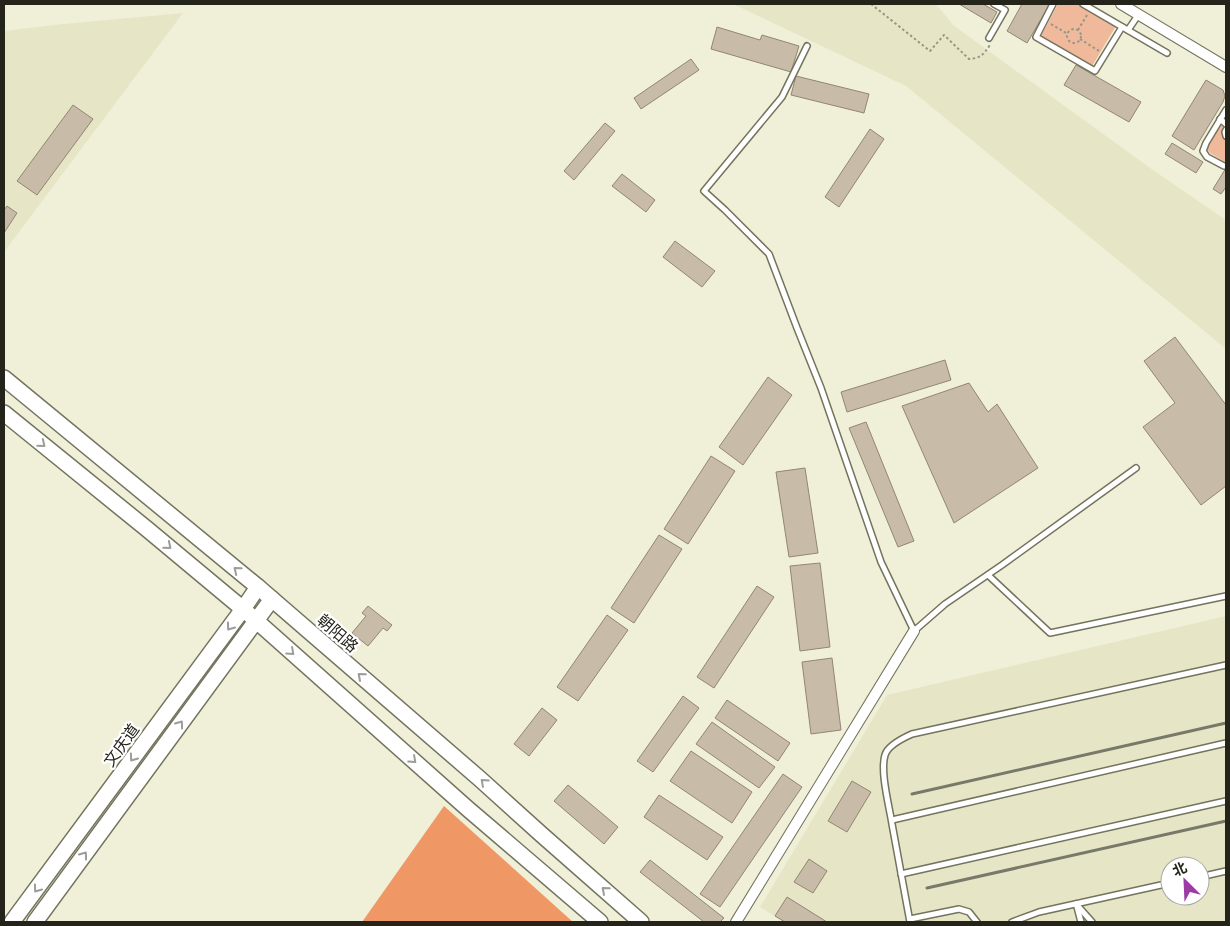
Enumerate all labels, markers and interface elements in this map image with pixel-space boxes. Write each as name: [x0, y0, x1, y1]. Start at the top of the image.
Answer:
one-way arrow: [36, 438, 45, 447]
one-way arrow: [162, 541, 171, 549]
one-way arrow: [234, 567, 243, 576]
street label: 朝阳路: [312, 610, 363, 658]
one-way arrow: [227, 621, 236, 631]
one-way arrow: [286, 646, 295, 655]
one-way arrow: [357, 672, 366, 681]
street label: 文庆道: [99, 720, 145, 771]
one-way arrow: [175, 721, 183, 730]
one-way arrow: [131, 752, 139, 761]
one-way arrow: [407, 754, 416, 763]
one-way arrow: [480, 779, 489, 788]
one-way arrow: [78, 851, 87, 861]
north arrow: [1160, 856, 1210, 906]
text: 北: [1170, 858, 1190, 881]
one-way arrow: [34, 883, 43, 893]
one-way arrow: [601, 887, 610, 896]

